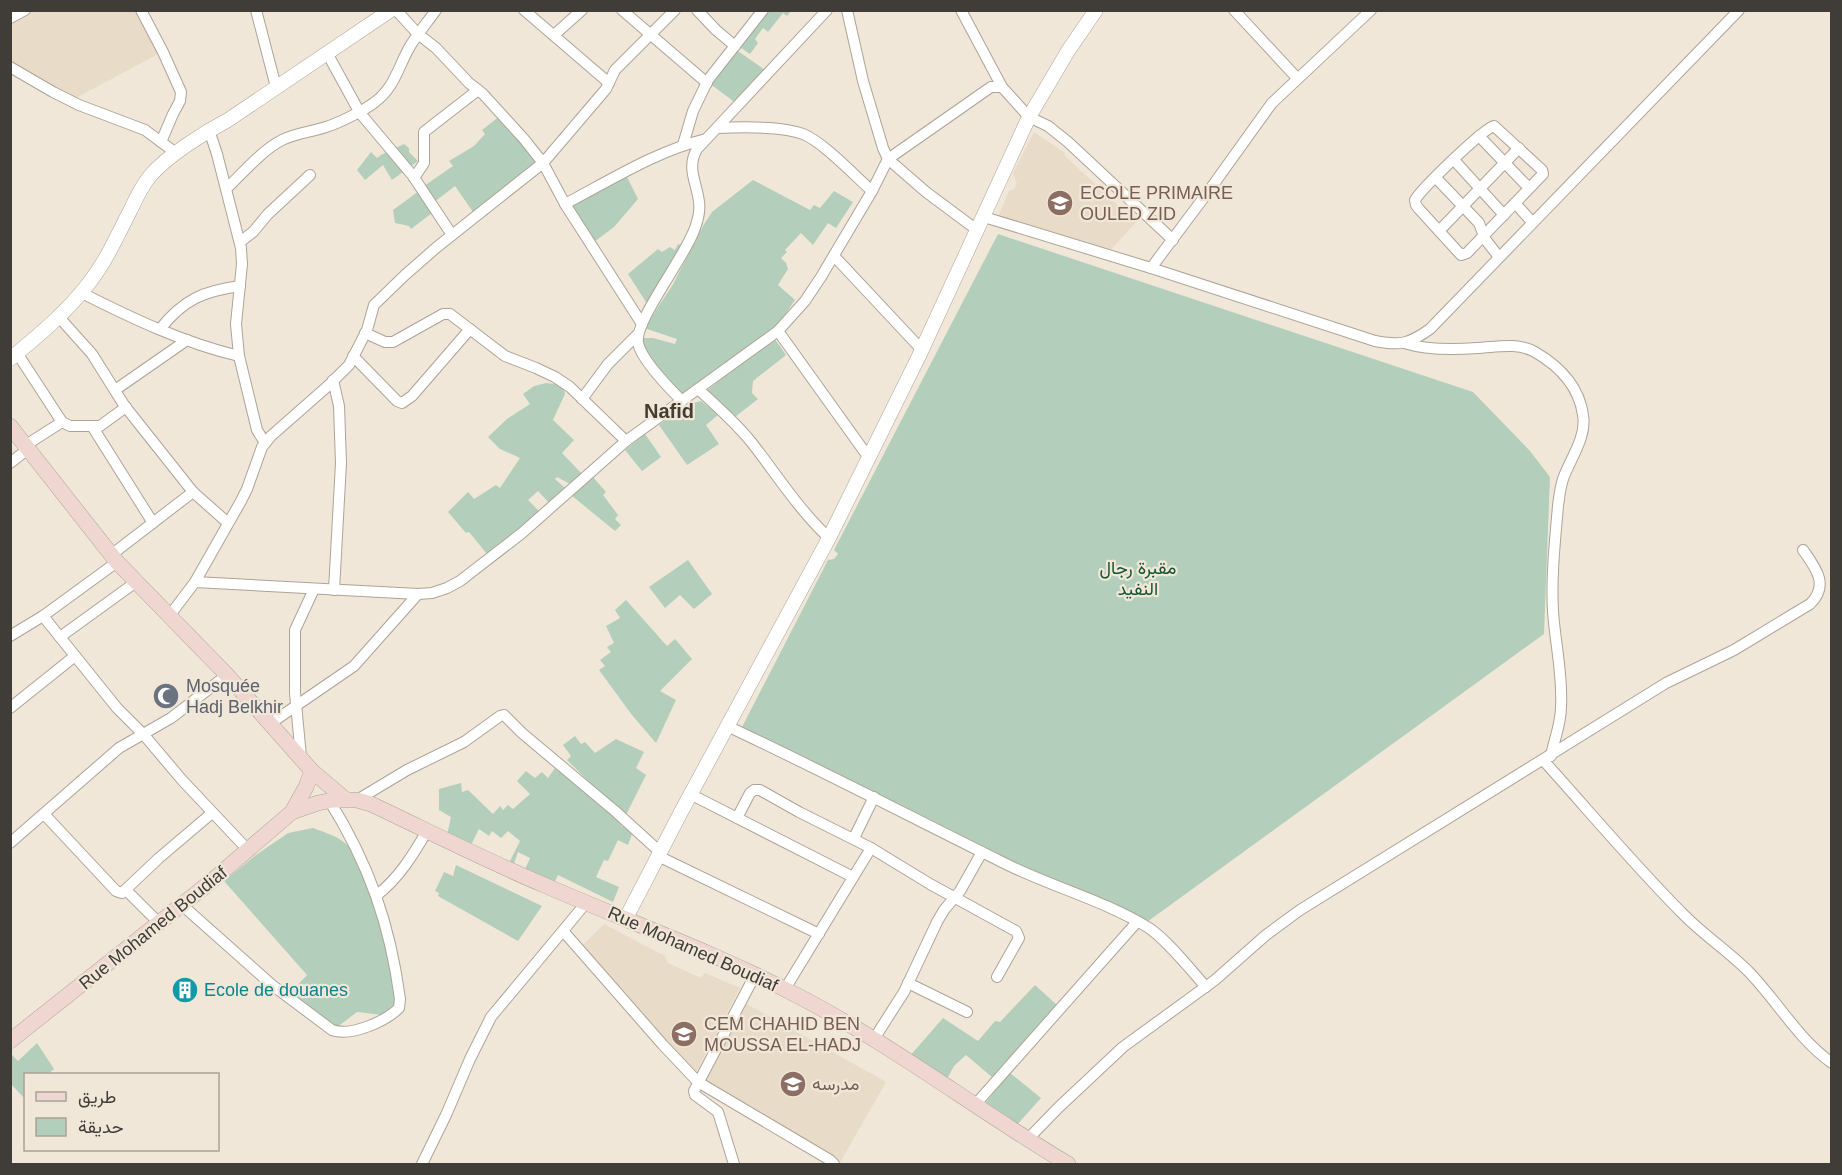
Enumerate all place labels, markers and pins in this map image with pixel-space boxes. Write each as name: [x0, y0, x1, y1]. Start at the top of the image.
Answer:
place label: ECOLE PRIMAIRE OULED ZID: [1080, 183, 1233, 224]
school or university icon: ECOLE PRIMAIRE OULED ZID: [1045, 188, 1075, 218]
place label: Mosquée Hadj Belkhir: [186, 676, 283, 717]
mosque icon: Mosquée Hadj Belkhir: [151, 681, 181, 711]
building icon: Ecole de douanes: [170, 975, 200, 1005]
place label: Ecole de douanes: [204, 980, 348, 1000]
place label: CEM CHAHID BEN MOUSSA EL-HADJ: [704, 1014, 861, 1055]
school or university icon: CEM CHAHID BEN MOUSSA EL-HADJ: [669, 1019, 699, 1049]
school or university icon: مدرسه: [778, 1069, 808, 1099]
place label: مدرسه: [812, 1074, 859, 1095]

